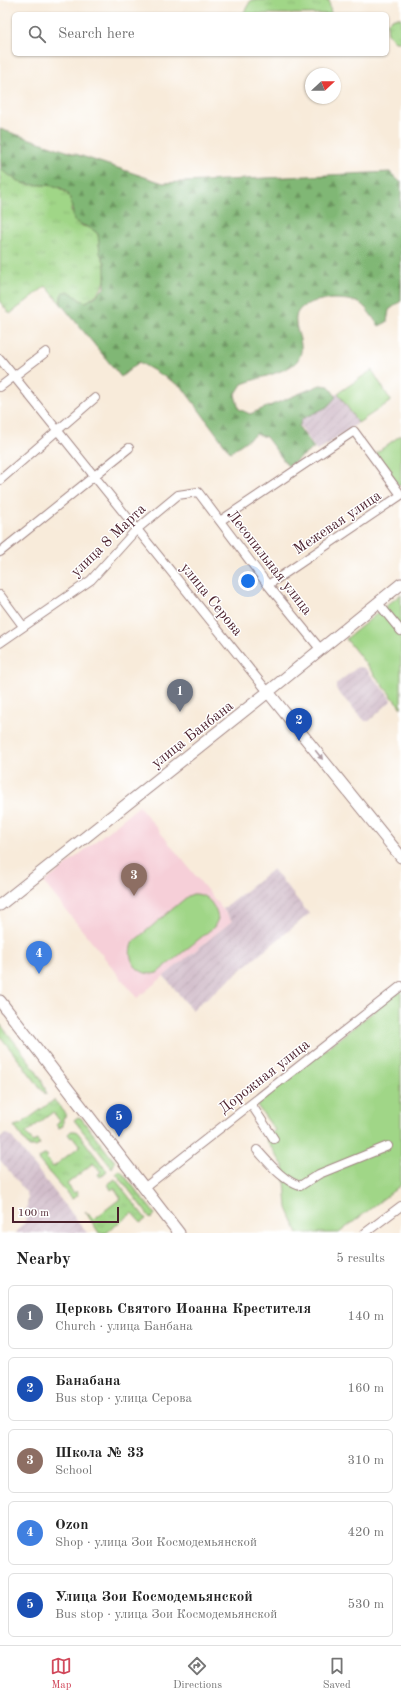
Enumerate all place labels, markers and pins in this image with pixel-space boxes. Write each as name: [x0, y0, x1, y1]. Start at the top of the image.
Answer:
pin: 1: [167, 679, 193, 712]
pin: 2: [286, 708, 312, 741]
pin: 3: [121, 863, 147, 896]
pin: 4: [26, 941, 52, 974]
pin: 5: [106, 1104, 132, 1137]

